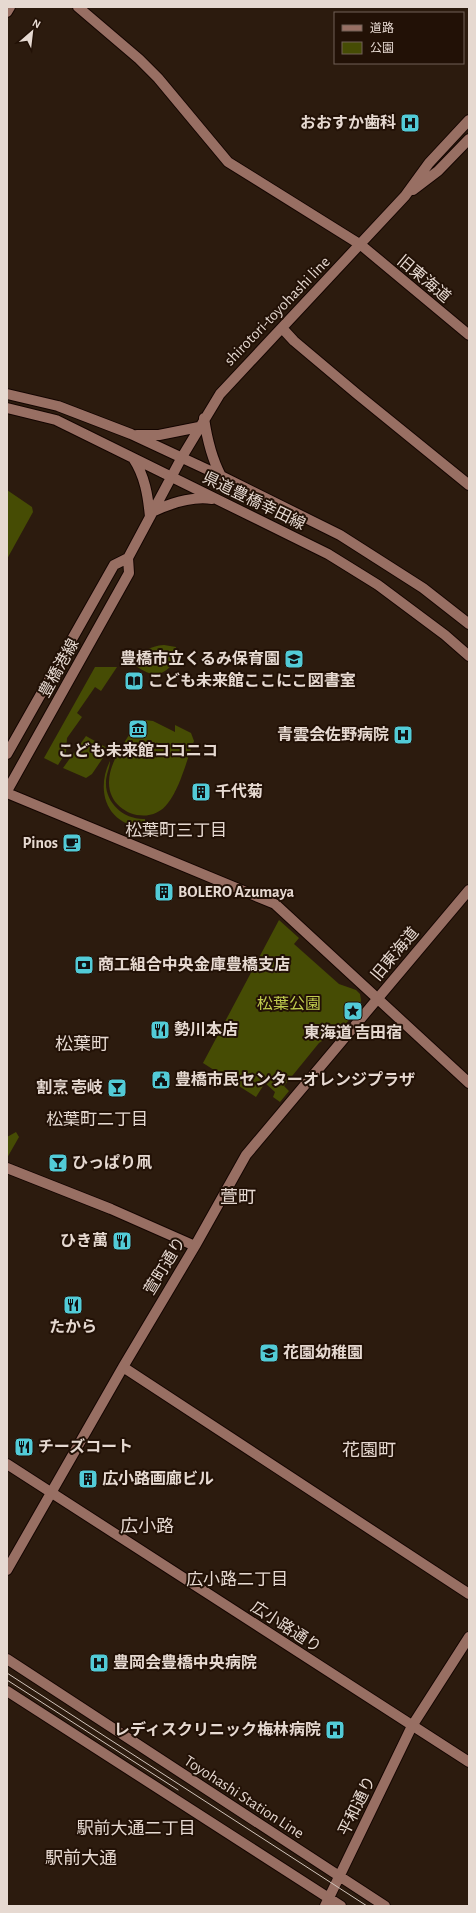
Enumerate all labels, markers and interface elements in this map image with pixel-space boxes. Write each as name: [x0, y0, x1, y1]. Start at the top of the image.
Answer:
north arrow: [12, 12, 52, 52]
legend: [334, 12, 464, 64]
text: N: [30, 17, 42, 30]
text: 道路: [370, 21, 394, 34]
text: 公園: [370, 42, 394, 54]
hospital icon: おおすか歯科: [399, 112, 421, 134]
place label: おおすか歯科: [300, 114, 396, 131]
street label: 旧東海道: [394, 252, 454, 306]
street label: shirotori-toyohashi line: [221, 253, 334, 369]
street label: 県道豊橋幸田線: [200, 468, 308, 533]
street label: 豊橋港線: [36, 636, 82, 700]
school or university icon: 豊橋市立くるみ保育園: [283, 648, 305, 670]
place label: 豊橋市立くるみ保育園: [120, 650, 280, 667]
library icon: こども未来館ここにこ図書室: [123, 670, 145, 692]
place label: こども未来館ここにこ図書室: [148, 672, 356, 689]
museum icon: こども未来館ココニコ: [127, 718, 149, 740]
hospital icon: 青雲会佐野病院: [392, 724, 414, 746]
place label: 青雲会佐野病院: [277, 726, 389, 743]
place label: こども未来館ココニコ: [58, 742, 218, 759]
building icon: 千代菊: [190, 781, 212, 803]
place label: 千代菊: [215, 782, 263, 800]
district label: 松葉町三丁目: [125, 822, 227, 839]
cafe icon: Pinos: [61, 832, 83, 854]
place label: Pinos: [22, 835, 58, 851]
building icon: BOLERO Azumaya: [153, 881, 175, 903]
place label: BOLERO Azumaya: [178, 884, 295, 901]
street label: 旧東海道: [368, 924, 422, 984]
bank icon: 商工組合中央金庫豊橋支店: [73, 954, 95, 976]
place label: 商工組合中央金庫豊橋支店: [98, 956, 290, 973]
park label: 松葉公園: [257, 995, 321, 1012]
place icon: 東海道 吉田宿: [342, 1000, 364, 1022]
restaurant icon: 勢川本店: [149, 1019, 171, 1041]
place label: 勢川本店: [174, 1021, 238, 1038]
place label: 東海道 吉田宿: [304, 1024, 402, 1041]
district label: 松葉町: [55, 1035, 109, 1054]
public building icon: 豊橋市民センターオレンジプラザ: [150, 1069, 172, 1091]
place label: 豊橋市民センターオレンジプラザ: [175, 1071, 415, 1088]
bar icon: 割烹 壱岐: [106, 1077, 128, 1099]
place label: 割烹 壱岐: [37, 1079, 103, 1096]
district label: 松葉町二丁目: [46, 1111, 148, 1128]
bar icon: ひっぱり凧: [47, 1152, 69, 1174]
place label: ひっぱり凧: [72, 1154, 152, 1171]
district label: 萱町: [220, 1188, 256, 1207]
restaurant icon: ひき萬: [111, 1230, 133, 1252]
place label: ひき萬: [60, 1232, 108, 1249]
street label: 萱町通り: [141, 1234, 188, 1298]
restaurant icon: たから: [62, 1294, 84, 1316]
place label: たから: [49, 1318, 97, 1335]
school or university icon: 花園幼稚園: [258, 1342, 280, 1364]
place label: 花園幼稚園: [283, 1344, 363, 1361]
restaurant icon: チーズコート: [13, 1436, 35, 1458]
place label: チーズコート: [38, 1438, 133, 1455]
district label: 花園町: [342, 1441, 396, 1460]
building icon: 広小路画廊ビル: [77, 1468, 99, 1490]
place label: 広小路画廊ビル: [102, 1470, 214, 1487]
district label: 広小路: [120, 1517, 174, 1536]
district label: 広小路二丁目: [186, 1570, 288, 1588]
street label: 広小路通り: [248, 1598, 324, 1655]
hospital icon: 豊岡会豊橋中央病院: [88, 1652, 110, 1674]
place label: 豊岡会豊橋中央病院: [113, 1654, 257, 1671]
hospital icon: レディスクリニック梅林病院: [324, 1719, 346, 1741]
place label: レディスクリニック梅林病院: [114, 1721, 321, 1738]
street label: Toyohashi Station Line: [181, 1752, 307, 1842]
street label: 平和通り: [335, 1773, 378, 1838]
district label: 駅前大通二丁目: [77, 1819, 196, 1837]
district label: 駅前大通: [45, 1848, 117, 1868]

